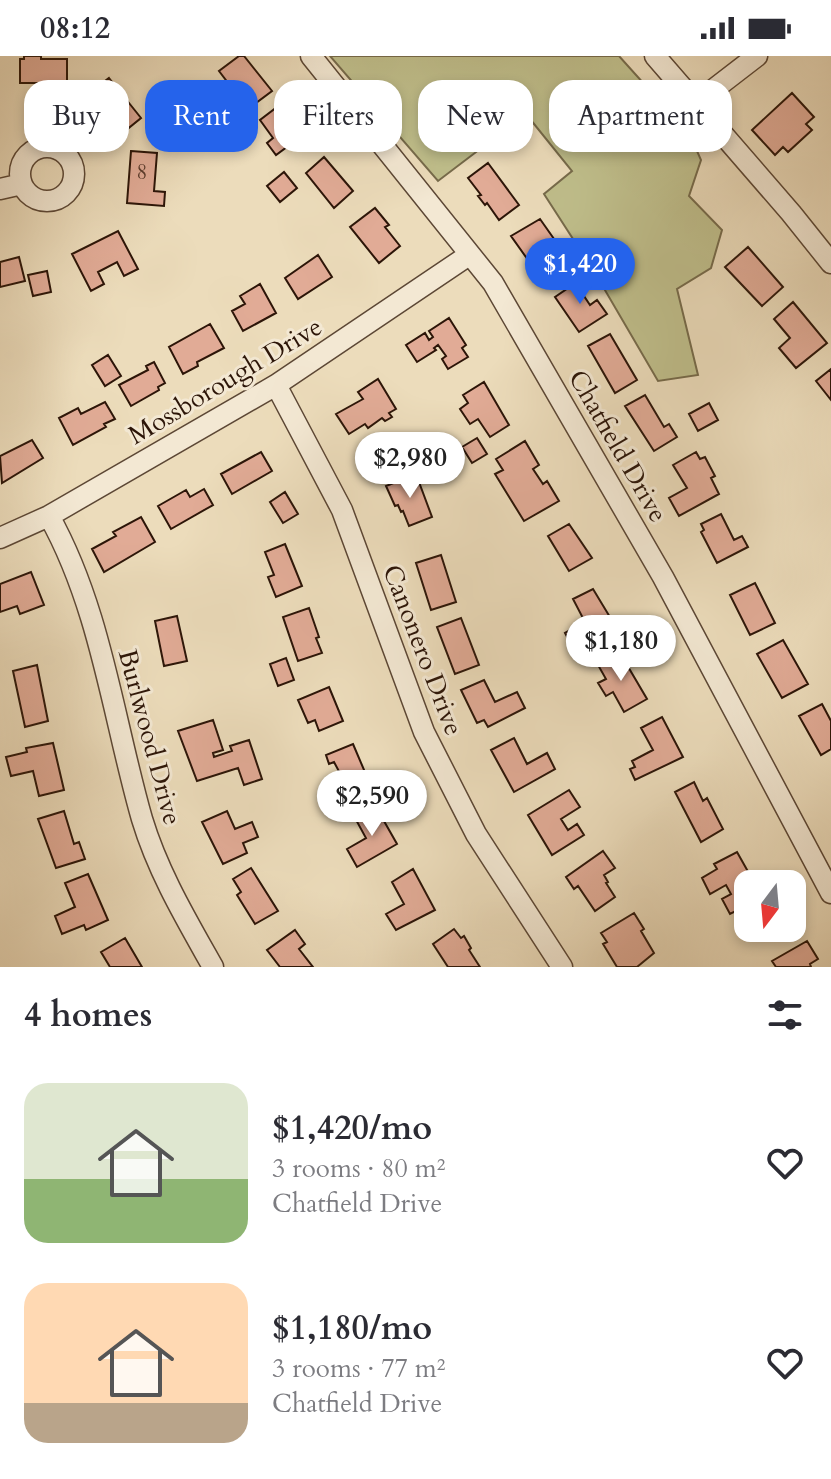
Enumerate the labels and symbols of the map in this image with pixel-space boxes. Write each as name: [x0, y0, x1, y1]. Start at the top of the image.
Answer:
house number: 8: [136, 157, 148, 187]
pin: $1,420: [515, 238, 645, 306]
street label: Mossborough Drive: [121, 309, 329, 453]
street label: Chatfield Drive: [560, 363, 676, 529]
pin: $2,980: [345, 432, 475, 500]
street label: Canonero Drive: [374, 560, 472, 740]
pin: $1,180: [556, 615, 686, 683]
street label: Burlwood Drive: [110, 645, 190, 829]
pin: $2,590: [307, 770, 437, 838]
north arrow: [734, 870, 806, 942]

